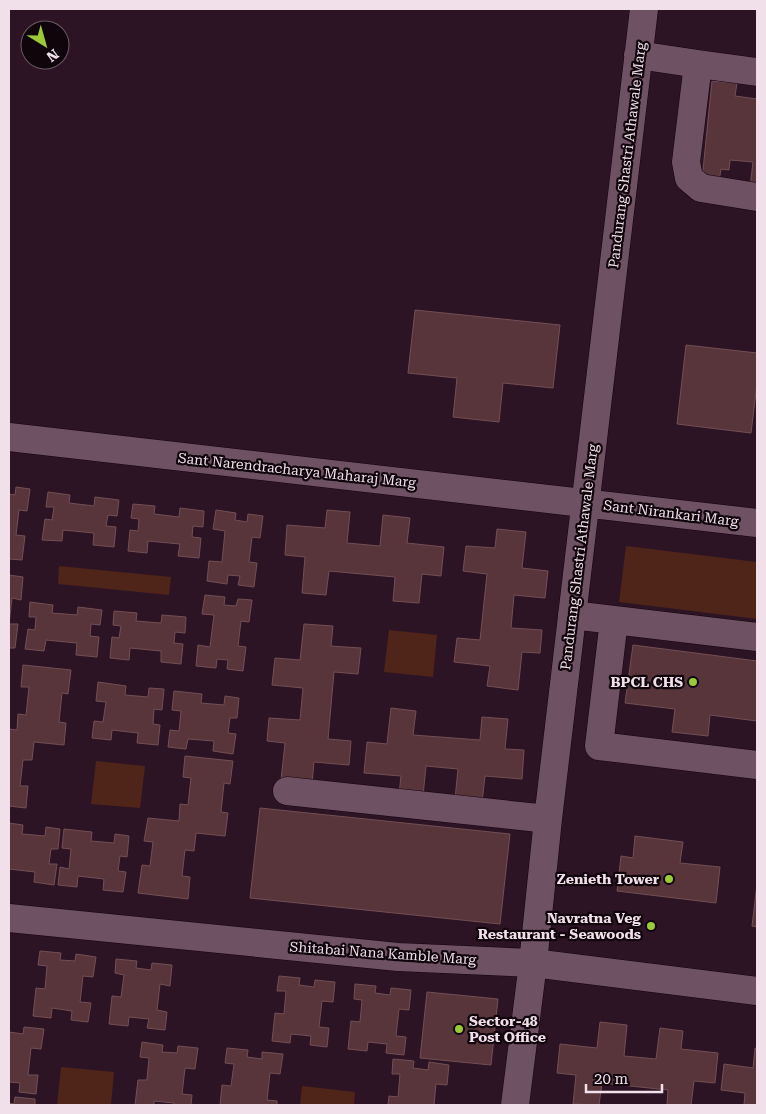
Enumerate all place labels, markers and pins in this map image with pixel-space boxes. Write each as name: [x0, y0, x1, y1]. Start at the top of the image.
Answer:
place label: BPCL CHS: [610, 674, 683, 690]
marker: BPCL CHS: [687, 676, 699, 688]
place label: Zenieth Tower: [557, 871, 660, 887]
marker: Zenieth Tower: [663, 873, 675, 885]
place label: Navratna Veg Restaurant - Seawoods: [478, 910, 641, 942]
marker: Navratna Veg Restaurant - Seawoods: [645, 920, 657, 932]
place label: Sector-48 Post Office: [469, 1013, 546, 1045]
marker: Sector-48 Post Office: [453, 1023, 465, 1035]

